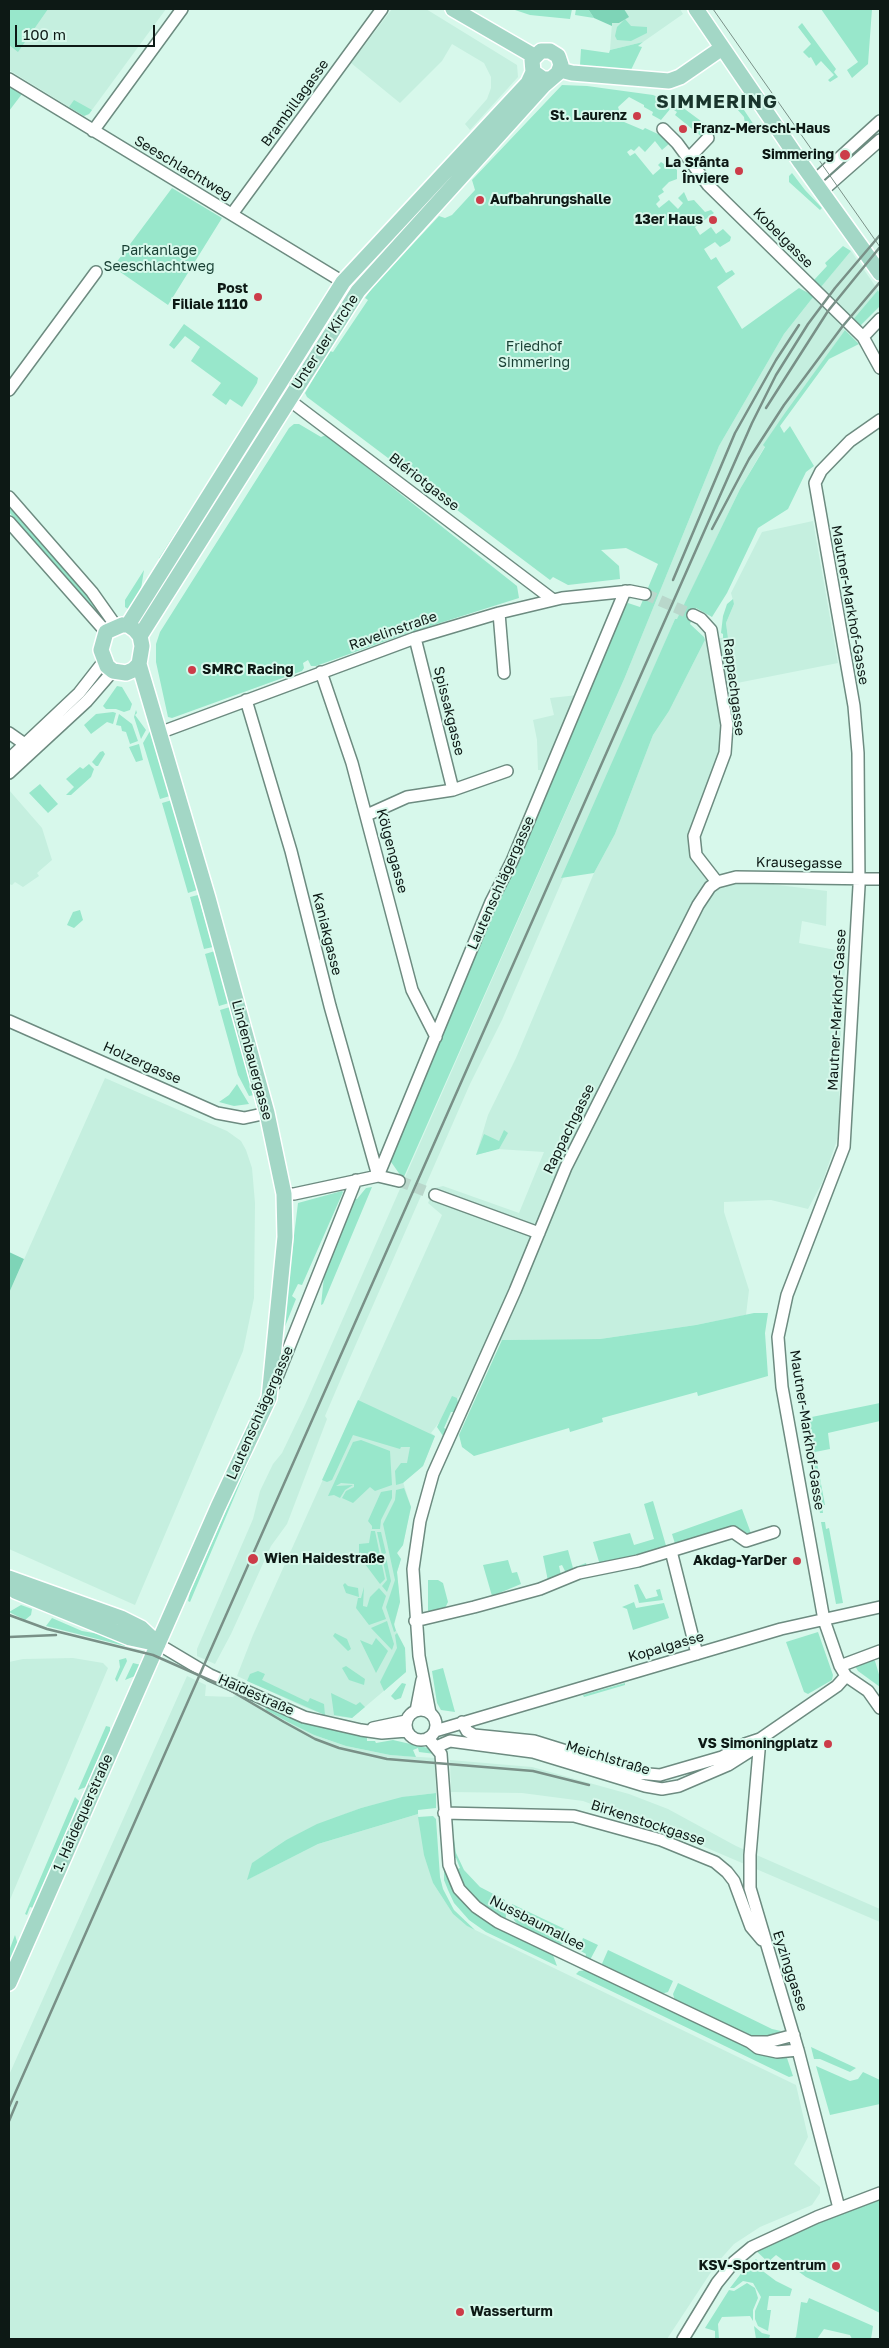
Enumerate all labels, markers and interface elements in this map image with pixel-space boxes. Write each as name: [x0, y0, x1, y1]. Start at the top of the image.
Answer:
scale bar: [18, 15, 158, 47]
text: 100 m: [23, 25, 66, 43]
street label: Brambillagasse: [258, 56, 332, 150]
district label: SIMMERING: [655, 91, 779, 113]
place label: St. Laurenz: [550, 108, 627, 124]
marker: St. Laurenz: [631, 110, 643, 122]
place label: Franz-Merschl-Haus: [693, 121, 830, 137]
marker: Franz-Merschl-Haus: [677, 123, 689, 135]
street label: Seeschlachtweg: [131, 132, 235, 204]
place label: Simmering: [762, 147, 834, 163]
marker: Simmering: [838, 148, 852, 162]
place label: La Sfânta Înviere: [665, 155, 729, 188]
marker: La Sfânta Înviere: [733, 165, 745, 177]
place label: Aufbahrungshalle: [490, 192, 611, 208]
marker: Aufbahrungshalle: [474, 194, 486, 206]
street label: Kobelgasse: [749, 204, 817, 272]
place label: 13er Haus: [635, 212, 703, 228]
marker: 13er Haus: [707, 214, 719, 226]
park label: Parkanlage Seeschlachtweg: [103, 243, 215, 276]
place label: Post Filiale 1110: [172, 281, 248, 314]
marker: Post Filiale 1110: [252, 291, 264, 303]
street label: Unter der Kirche: [288, 291, 362, 393]
park label: Friedhof Simmering: [498, 339, 570, 372]
street label: Blériotgasse: [386, 449, 462, 515]
street label: Mautner-Markhof-Gasse: [828, 524, 872, 686]
street label: Ravelinstraße: [347, 608, 439, 654]
street label: Rappachgasse: [720, 637, 748, 737]
place label: SMRC Racing: [202, 662, 294, 678]
marker: SMRC Racing: [186, 664, 198, 676]
street label: Spissakgasse: [430, 665, 468, 757]
street label: Kölgengasse: [373, 807, 411, 895]
street label: Lautenschlägergasse: [464, 814, 538, 952]
street label: Krausegasse: [756, 854, 842, 872]
street label: Kaniakgasse: [309, 891, 345, 977]
street label: Mautner-Markhof-Gasse: [824, 929, 850, 1091]
street label: Lindenbauergasse: [228, 998, 276, 1122]
street label: Holzergasse: [100, 1038, 184, 1088]
street label: Rappachgasse: [540, 1081, 598, 1177]
street label: Lautenschlägergasse: [223, 1344, 297, 1482]
street label: Mautner-Markhof-Gasse: [786, 1349, 828, 1511]
place label: Wien Haidestraße: [264, 1551, 385, 1567]
marker: Wien Haidestraße: [246, 1552, 260, 1566]
place label: Akdag-YarDer: [693, 1553, 787, 1569]
marker: Akdag-YarDer: [791, 1555, 803, 1567]
street label: Kopalgasse: [626, 1628, 706, 1666]
street label: Haidestraße: [215, 1671, 297, 1719]
place label: VS Simoningplatz: [698, 1736, 818, 1752]
street label: Meichlstraße: [564, 1737, 652, 1779]
marker: VS Simoningplatz: [822, 1738, 834, 1750]
street label: 1. Haidequerstraße: [50, 1752, 116, 1874]
street label: Birkenstockgasse: [589, 1797, 707, 1849]
street label: Nussbaumallee: [487, 1892, 587, 1954]
street label: Eyzinggasse: [769, 1929, 811, 2013]
place label: KSV-Sportzentrum: [698, 2258, 826, 2274]
marker: KSV-Sportzentrum: [830, 2260, 842, 2272]
place label: Wasserturm: [470, 2304, 553, 2320]
marker: Wasserturm: [454, 2306, 466, 2318]

